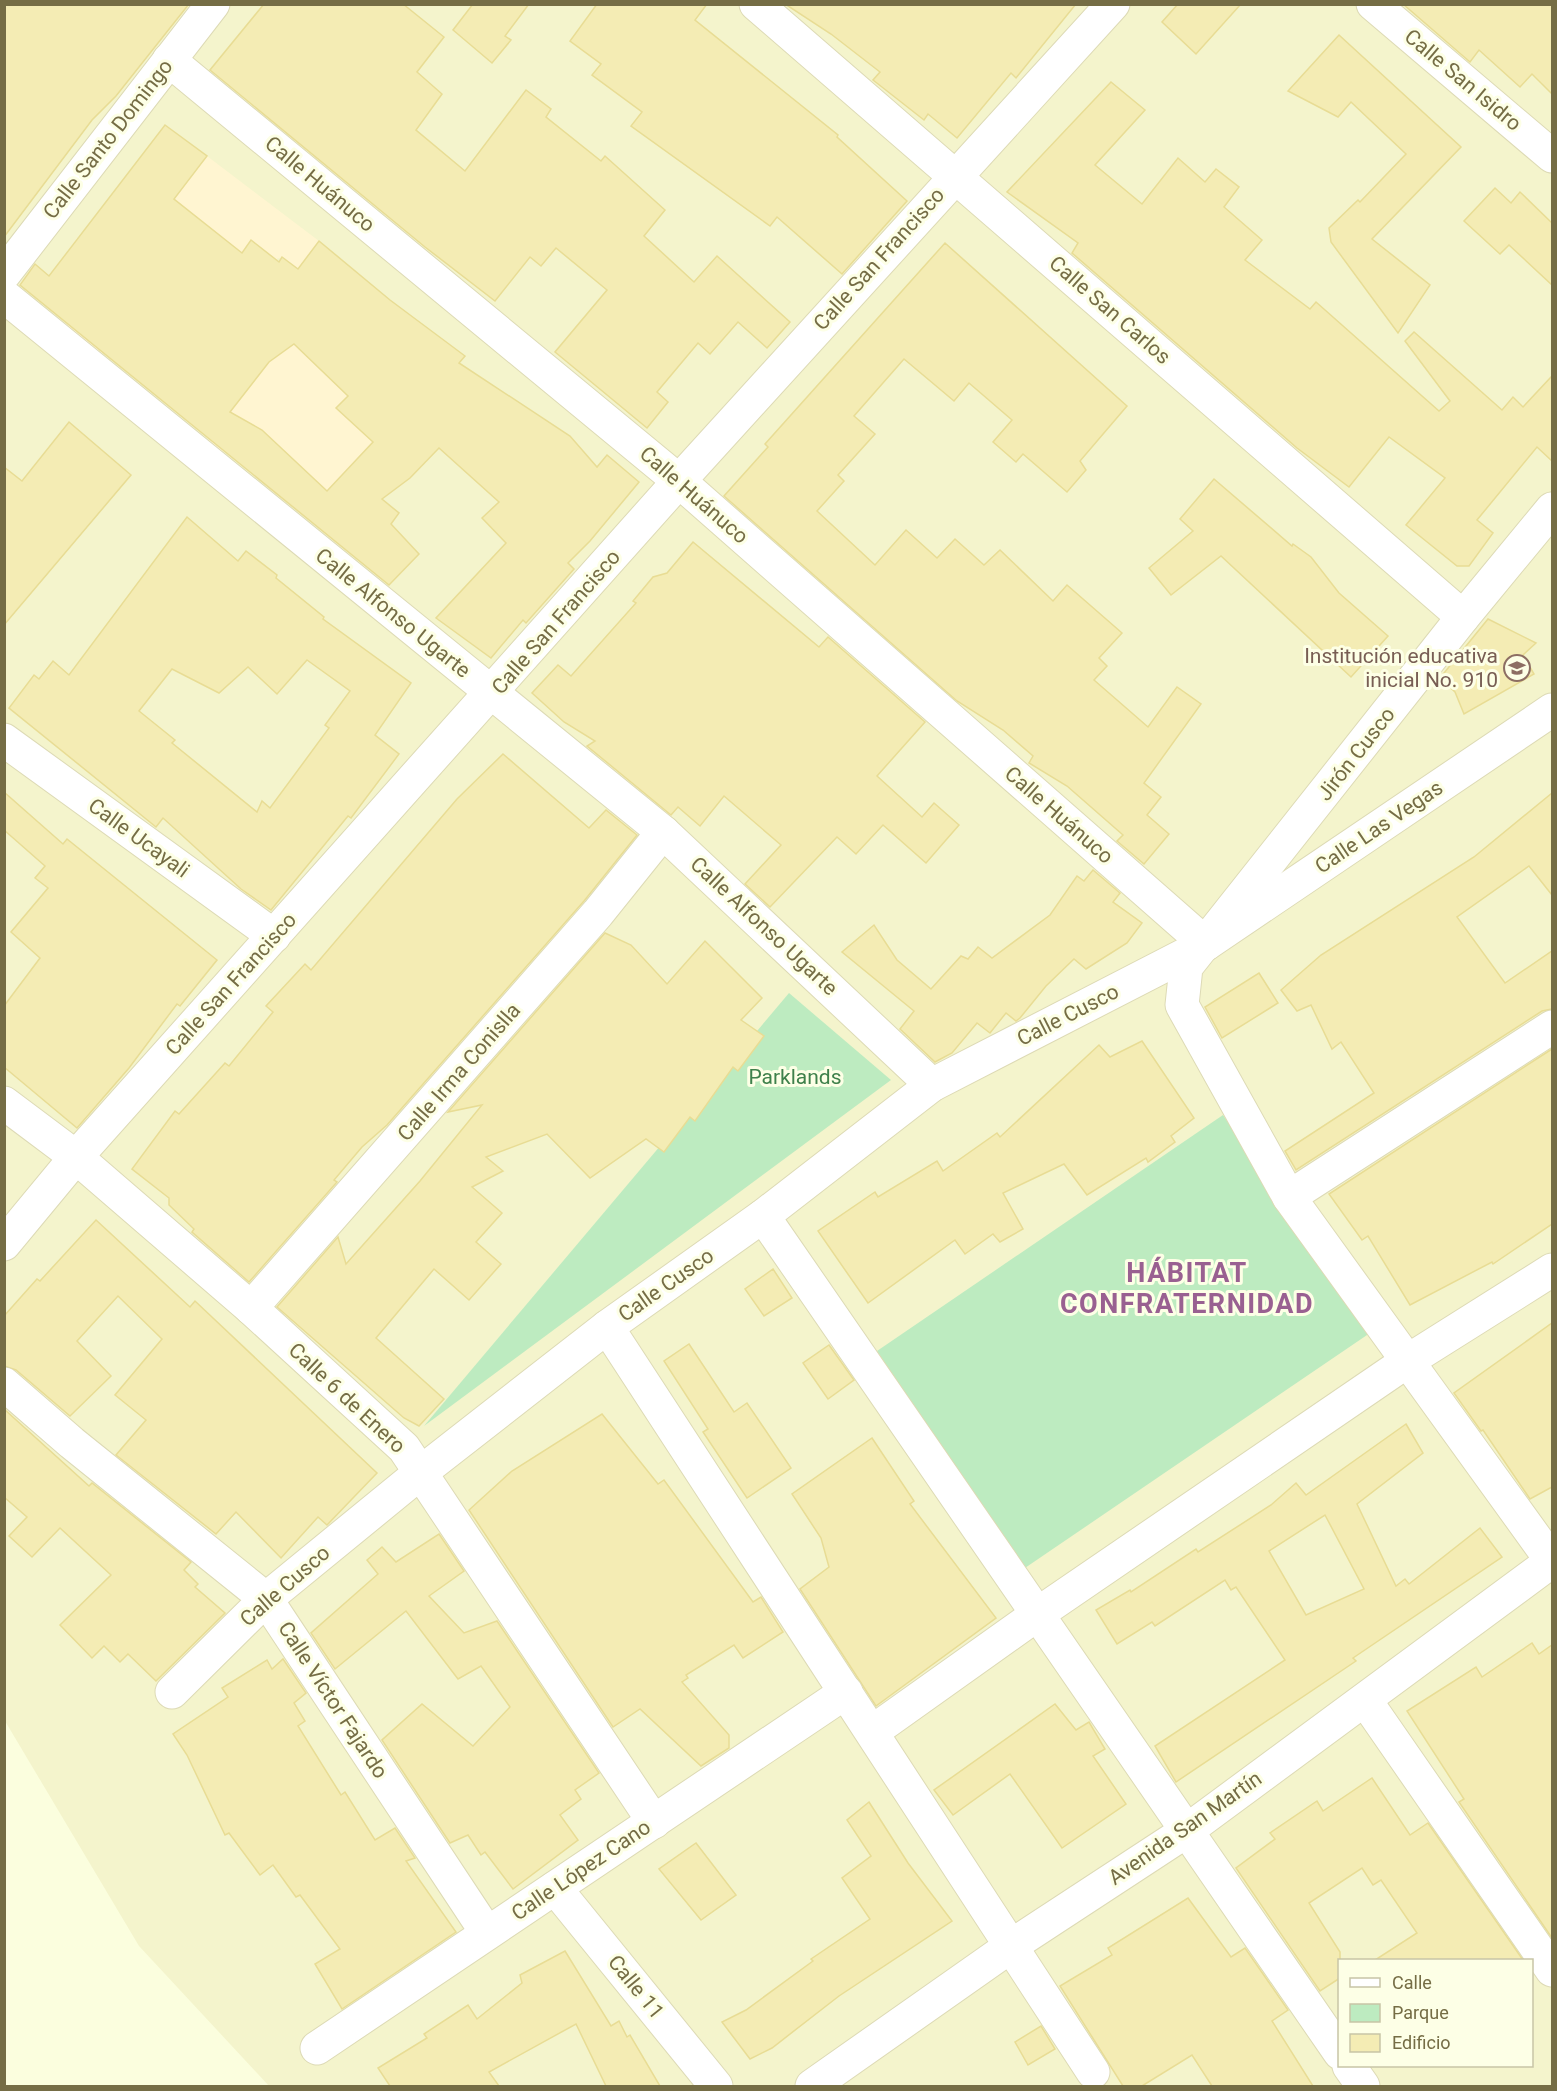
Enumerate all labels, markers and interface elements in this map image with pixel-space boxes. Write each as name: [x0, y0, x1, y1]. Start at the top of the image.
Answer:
street label: Calle San Isidro: [1400, 24, 1526, 136]
street label: Calle Santo Domingo: [38, 55, 178, 223]
street label: Calle Huánuco: [260, 131, 380, 237]
street label: Calle San Francisco: [809, 183, 949, 335]
street label: Calle San Carlos: [1045, 251, 1175, 369]
street label: Calle Huánuco: [635, 441, 753, 549]
street label: Calle Alfonso Ugarte: [311, 543, 475, 683]
street label: Calle San Francisco: [487, 545, 625, 699]
place label: Institución educativa inicial No. 910: [1304, 644, 1498, 692]
school or university icon: Institución educativa inicial No. 910: [1502, 653, 1532, 683]
street label: Jirón Cusco: [1312, 703, 1400, 805]
street label: Calle Huánuco: [1000, 761, 1118, 869]
street label: Calle Las Vegas: [1311, 776, 1447, 878]
street label: Calle Ucayali: [84, 793, 194, 883]
street label: Calle Alfonso Ugarte: [686, 852, 842, 1000]
street label: Calle San Francisco: [161, 908, 301, 1060]
street label: Calle Cusco: [1013, 979, 1123, 1051]
street label: Calle Irma Conislla: [393, 998, 525, 1146]
park label: Parklands: [748, 1065, 842, 1089]
street label: Calle Cusco: [614, 1243, 718, 1327]
district label: HÁBITAT CONFRATERNIDAD: [1060, 1256, 1314, 1320]
street label: Calle 6 de Enero: [284, 1338, 410, 1458]
street label: Calle Cusco: [235, 1541, 335, 1631]
street label: Calle Víctor Fajardo: [273, 1617, 393, 1783]
street label: Avenida San Martín: [1104, 1766, 1266, 1890]
street label: Calle López Cano: [507, 1815, 655, 1925]
street label: Calle 11: [603, 1950, 669, 2024]
legend: [1338, 1959, 1533, 2067]
text: Calle: [1392, 1972, 1432, 1993]
text: Parque: [1392, 2002, 1449, 2023]
text: Edificio: [1392, 2032, 1451, 2053]

